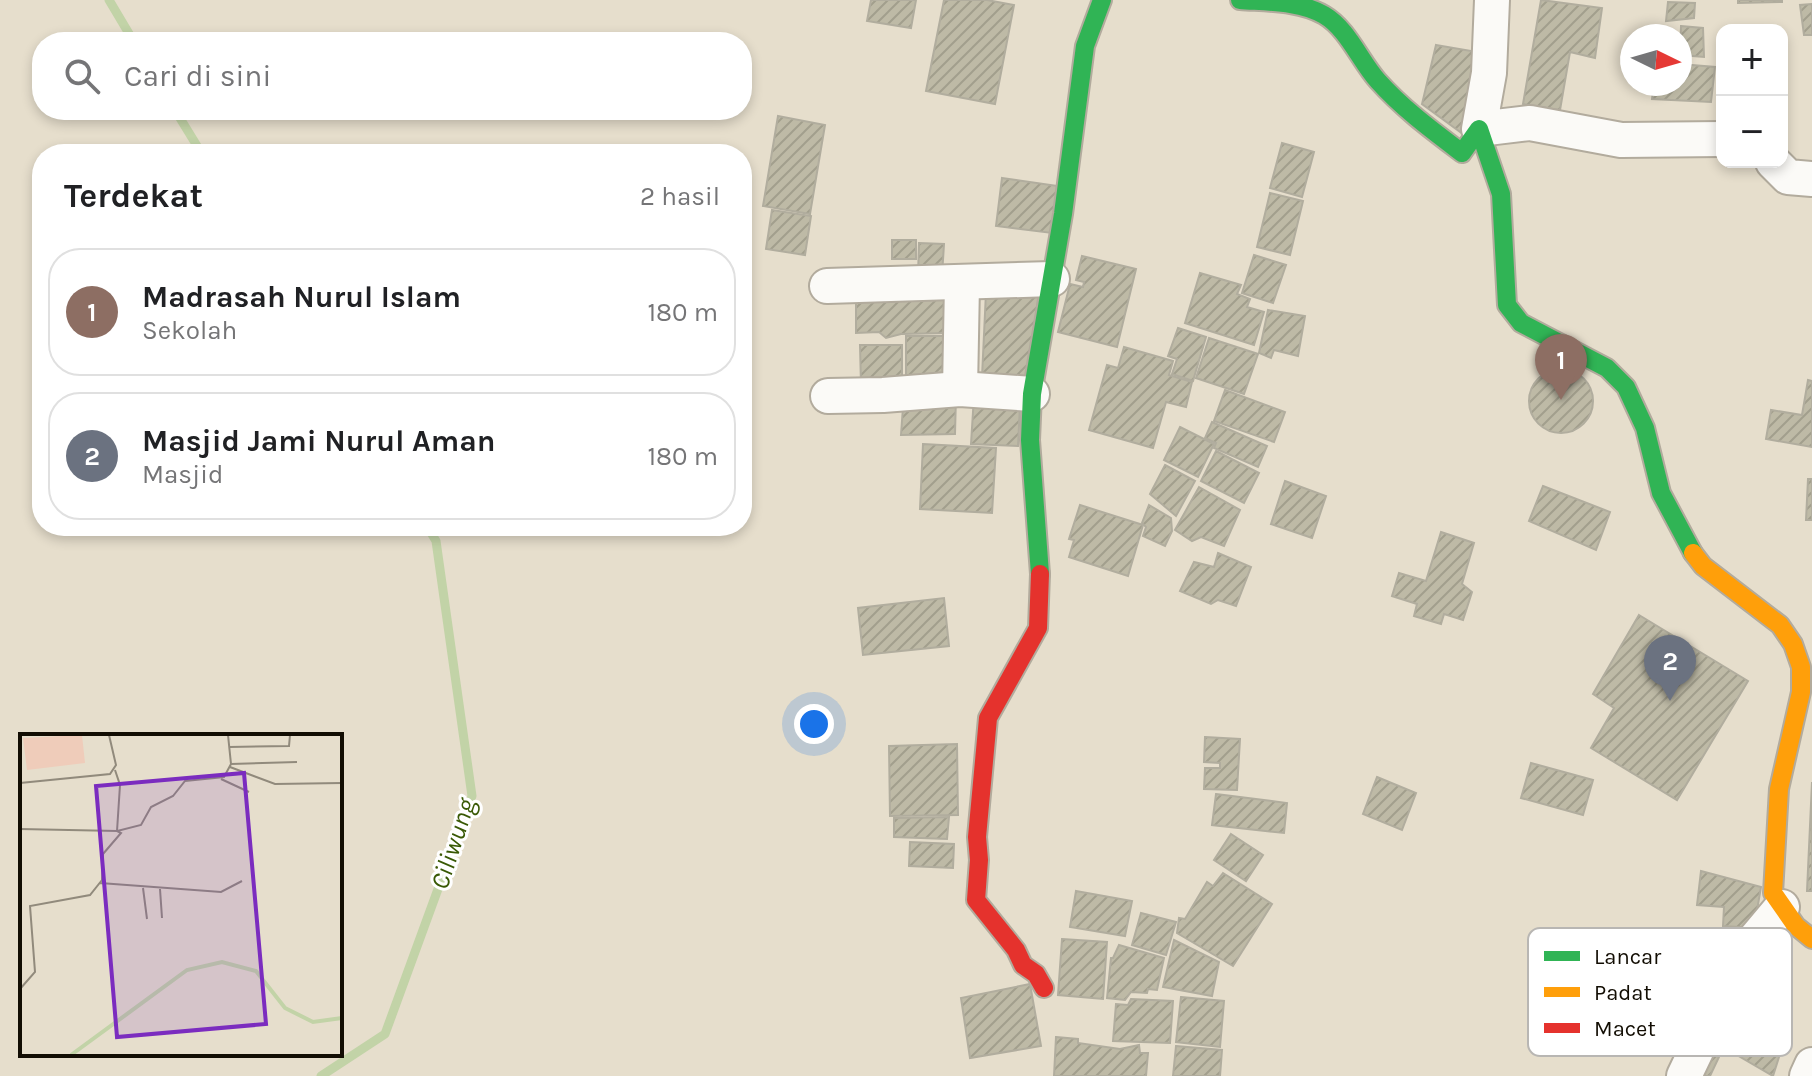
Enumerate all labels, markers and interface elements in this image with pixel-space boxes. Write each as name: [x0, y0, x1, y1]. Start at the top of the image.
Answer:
north arrow: [1620, 24, 1692, 96]
map controls: [1716, 24, 1788, 168]
button: +: [1716, 24, 1788, 96]
search box: [32, 32, 752, 120]
icon: search: [60, 54, 104, 98]
text: Cari di sini: [124, 58, 271, 94]
button: −: [1716, 96, 1788, 168]
text: Terdekat: [64, 176, 203, 216]
text: 2 hasil: [640, 181, 720, 212]
text: Madrasah Nurul Islam: [142, 279, 461, 315]
text: 1: [87, 297, 97, 328]
text: 180 m: [648, 297, 718, 328]
text: Sekolah: [142, 315, 237, 346]
pin: 1: [1535, 334, 1587, 400]
text: Masjid Jami Nurul Aman: [142, 423, 495, 459]
text: 2: [84, 441, 100, 472]
text: 180 m: [648, 441, 718, 472]
text: Masjid: [142, 459, 223, 490]
pin: 2: [1644, 635, 1696, 701]
your location: [794, 704, 834, 744]
inset map: [20, 734, 342, 1056]
water label: Ciliwung: [424, 793, 483, 893]
legend: [1528, 928, 1792, 1056]
text: Lancar: [1594, 944, 1661, 970]
text: Padat: [1594, 980, 1652, 1006]
text: Macet: [1594, 1016, 1656, 1042]

